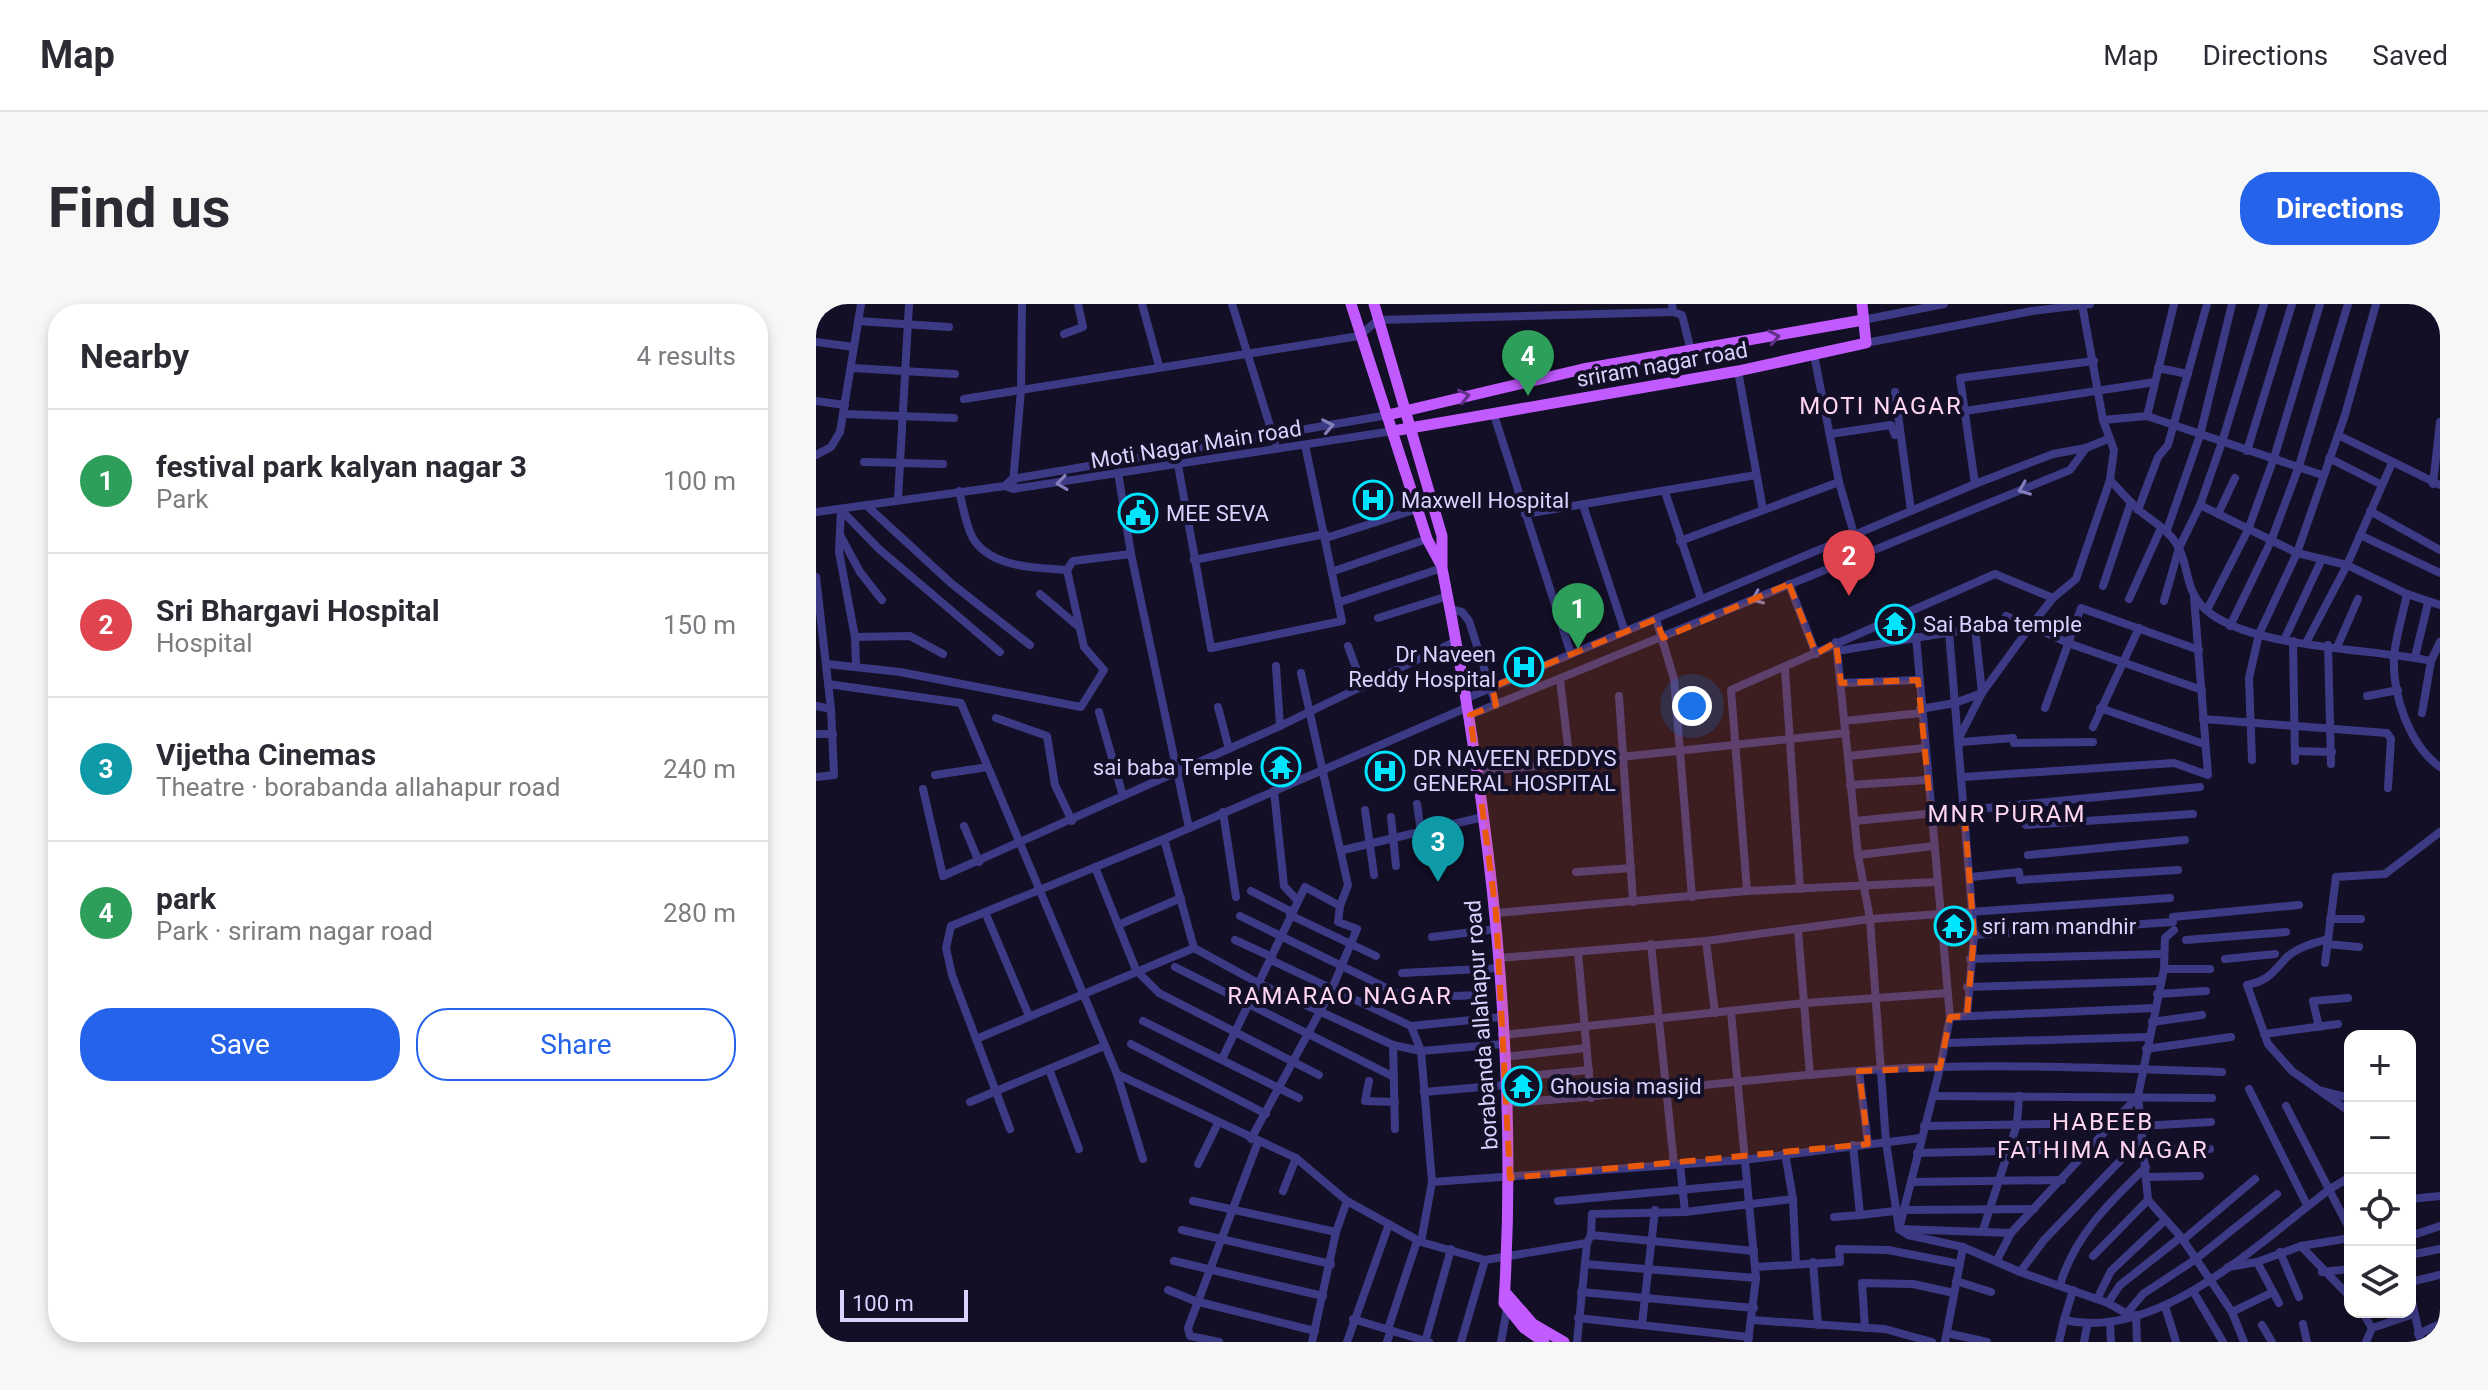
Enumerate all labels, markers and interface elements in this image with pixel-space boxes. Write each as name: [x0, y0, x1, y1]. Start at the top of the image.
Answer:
text: Map: [40, 33, 115, 77]
text: Map: [2103, 39, 2159, 72]
text: Directions: [2203, 39, 2328, 72]
text: Saved: [2372, 39, 2448, 72]
button: Directions: [2240, 172, 2440, 245]
text: Find us: [48, 175, 231, 241]
one-way arrow: [1767, 329, 1780, 346]
pin: 4: [1502, 330, 1554, 396]
text: Nearby: [80, 336, 189, 376]
street label: sriram nagar road: [1575, 337, 1750, 392]
text: 4 results: [637, 341, 736, 371]
one-way arrow: [1456, 388, 1470, 405]
district label: MOTI NAGAR: [1799, 392, 1963, 420]
street label: Moti Nagar Main road: [1089, 415, 1303, 473]
one-way arrow: [1321, 418, 1335, 435]
text: festival park kalyan nagar 3: [156, 449, 527, 484]
text: 1: [99, 466, 113, 496]
text: 100 m: [663, 466, 736, 496]
one-way arrow: [1055, 474, 1069, 491]
hospital icon: Maxwell Hospital: [1352, 479, 1394, 521]
one-way arrow: [2018, 479, 2032, 496]
text: Park: [156, 484, 208, 514]
place label: Maxwell Hospital: [1401, 488, 1569, 513]
public building icon: MEE SEVA: [1117, 492, 1159, 534]
place label: MEE SEVA: [1166, 501, 1269, 526]
pin: 2: [1823, 530, 1875, 596]
pin: 1: [1552, 583, 1604, 649]
one-way arrow: [1751, 588, 1765, 604]
text: Sri Bhargavi Hospital: [156, 593, 440, 628]
temple icon: Sai Baba temple: [1874, 603, 1916, 645]
text: 2: [99, 610, 113, 640]
text: 150 m: [663, 610, 736, 640]
place label: Sai Baba temple: [1923, 612, 2082, 637]
text: Hospital: [156, 628, 253, 658]
place label: Dr Naveen Reddy Hospital: [1348, 642, 1496, 692]
hospital icon: Dr Naveen Reddy Hospital: [1503, 646, 1545, 688]
your location: [1672, 686, 1712, 726]
text: Vijetha Cinemas: [156, 737, 376, 772]
temple icon: sai baba Temple: [1260, 746, 1302, 788]
place label: DR NAVEEN REDDYS GENERAL HOSPITAL: [1413, 746, 1617, 796]
hospital icon: DR NAVEEN REDDYS GENERAL HOSPITAL: [1364, 750, 1406, 792]
text: 3: [99, 754, 113, 784]
text: 240 m: [663, 754, 736, 784]
place label: sai baba Temple: [1093, 755, 1253, 780]
text: Theatre · borabanda allahapur road: [156, 772, 560, 802]
district label: MNR PURAM: [1928, 800, 2086, 828]
pin: 3: [1412, 816, 1464, 882]
text: park: [156, 881, 216, 916]
text: 4: [99, 898, 113, 928]
text: 280 m: [663, 898, 736, 928]
street label: borabanda allahapur road: [1460, 899, 1503, 1151]
temple icon: sri ram mandhir: [1933, 905, 1975, 947]
place label: sri ram mandhir: [1982, 914, 2137, 939]
text: Park · sriram nagar road: [156, 916, 433, 946]
district label: RAMARAO NAGAR: [1227, 982, 1453, 1010]
button: Save: [80, 1008, 400, 1081]
button: Share: [416, 1008, 736, 1081]
map controls: [2344, 1030, 2416, 1318]
button: +: [2344, 1030, 2416, 1102]
temple icon: Ghousia masjid: [1501, 1065, 1543, 1107]
place label: Ghousia masjid: [1550, 1074, 1702, 1099]
button: −: [2344, 1102, 2416, 1174]
district label: HABEEB FATHIMA NAGAR: [1997, 1108, 2209, 1164]
button: locate: [2344, 1174, 2416, 1246]
button: layers: [2344, 1246, 2416, 1318]
scale bar: [840, 1286, 968, 1322]
text: 100 m: [852, 1291, 914, 1316]

